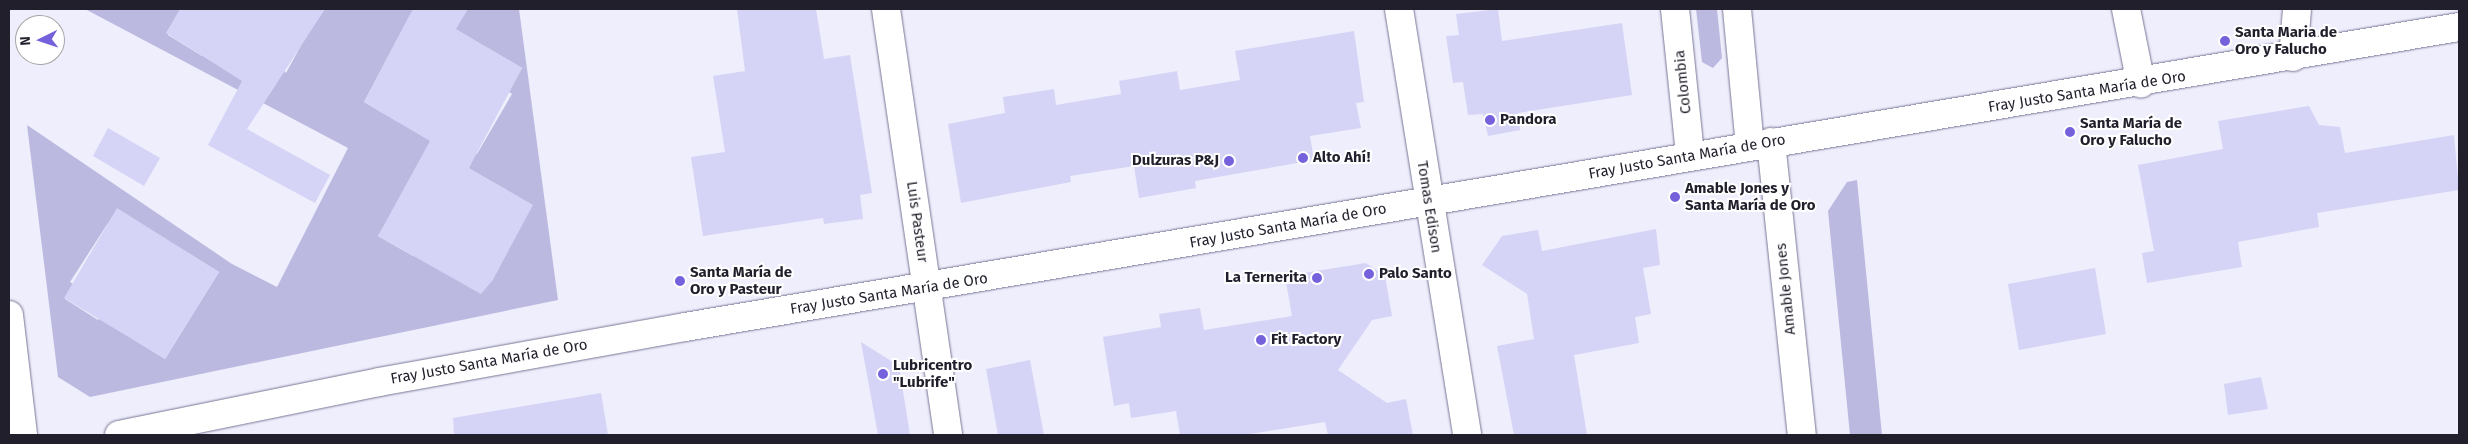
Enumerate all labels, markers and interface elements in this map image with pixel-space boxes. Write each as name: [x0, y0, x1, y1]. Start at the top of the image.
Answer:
north arrow: [15, 15, 65, 65]
place label: Santa Maria de Oro y Falucho: [2235, 23, 2337, 58]
marker: Santa Maria de Oro y Falucho: [2219, 35, 2231, 47]
text: N: [17, 36, 34, 46]
street label: Colombia: [1671, 49, 1695, 115]
street label: Fray Justo Santa María de Oro: [1987, 67, 2187, 117]
place label: Pandora: [1500, 111, 1557, 129]
marker: Pandora: [1484, 114, 1496, 126]
place label: Santa María de Oro y Falucho: [2080, 114, 2182, 149]
marker: Santa María de Oro y Falucho: [2064, 126, 2076, 138]
street label: Fray Justo Santa María de Oro: [1587, 131, 1787, 183]
place label: Alto Ahí!: [1313, 149, 1370, 167]
place label: Dulzuras P&J: [1132, 152, 1219, 170]
marker: Alto Ahí!: [1297, 152, 1309, 164]
marker: Dulzuras P&J: [1223, 155, 1235, 167]
street label: Tomas Edison: [1413, 160, 1445, 254]
place label: Amable Jones y Santa María de Oro: [1685, 179, 1815, 214]
street label: Luis Pasteur: [902, 180, 932, 264]
marker: Amable Jones y Santa María de Oro: [1669, 191, 1681, 203]
street label: Fray Justo Santa María de Oro: [1188, 200, 1388, 252]
street label: Amable Jones: [1772, 242, 1800, 336]
place label: Santa María de Oro y Pasteur: [690, 263, 792, 298]
place label: Palo Santo: [1379, 265, 1452, 283]
marker: Palo Santo: [1363, 268, 1375, 280]
street label: Fray Justo Santa María de Oro: [789, 269, 989, 319]
place label: La Ternerita: [1225, 269, 1307, 287]
marker: La Ternerita: [1311, 272, 1323, 284]
marker: Santa María de Oro y Pasteur: [674, 275, 686, 287]
place label: Fit Factory: [1271, 331, 1341, 349]
marker: Fit Factory: [1255, 334, 1267, 346]
street label: Fray Justo Santa María de Oro: [389, 336, 589, 388]
place label: Lubricentro "Lubrife": [893, 356, 972, 391]
marker: Lubricentro "Lubrife": [877, 368, 889, 380]

